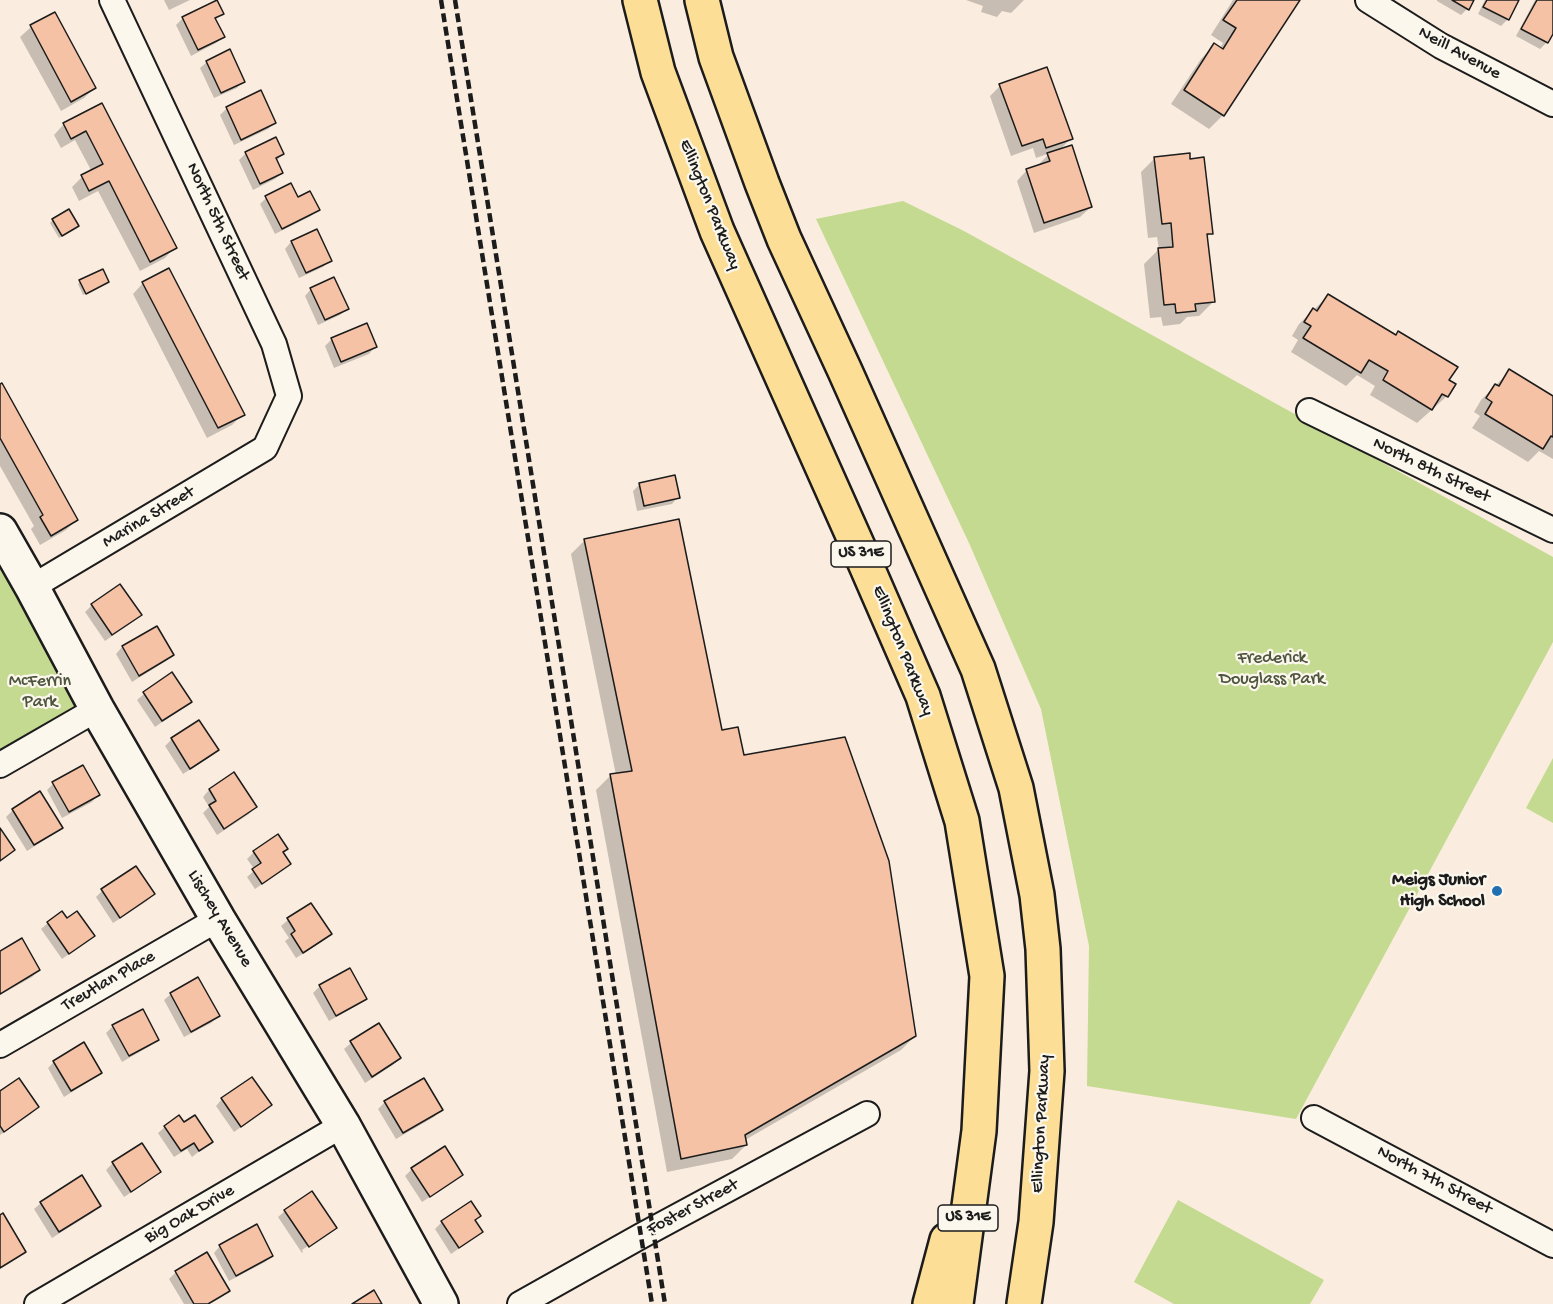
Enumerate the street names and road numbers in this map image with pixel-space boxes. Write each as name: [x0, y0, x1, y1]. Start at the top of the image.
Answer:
street label: Neill Avenue: [1414, 22, 1504, 86]
street label: Ellington Parkway: [673, 137, 745, 273]
street label: North 5th Street: [180, 160, 254, 284]
street label: North 8th Street: [1369, 433, 1493, 509]
street label: Marina Street: [99, 482, 199, 554]
road number: US 31E: [831, 541, 891, 567]
street label: Ellington Parkway: [866, 583, 938, 719]
street label: Lischey Avenue: [182, 867, 256, 971]
street label: Treutlan Place: [58, 947, 160, 1017]
street label: Ellington Parkway: [1028, 1054, 1056, 1194]
street label: North 7th Street: [1373, 1142, 1495, 1220]
street label: Foster Street: [644, 1175, 742, 1241]
street label: Big Oak Drive: [141, 1181, 239, 1249]
road number: US 31E: [938, 1205, 998, 1231]

